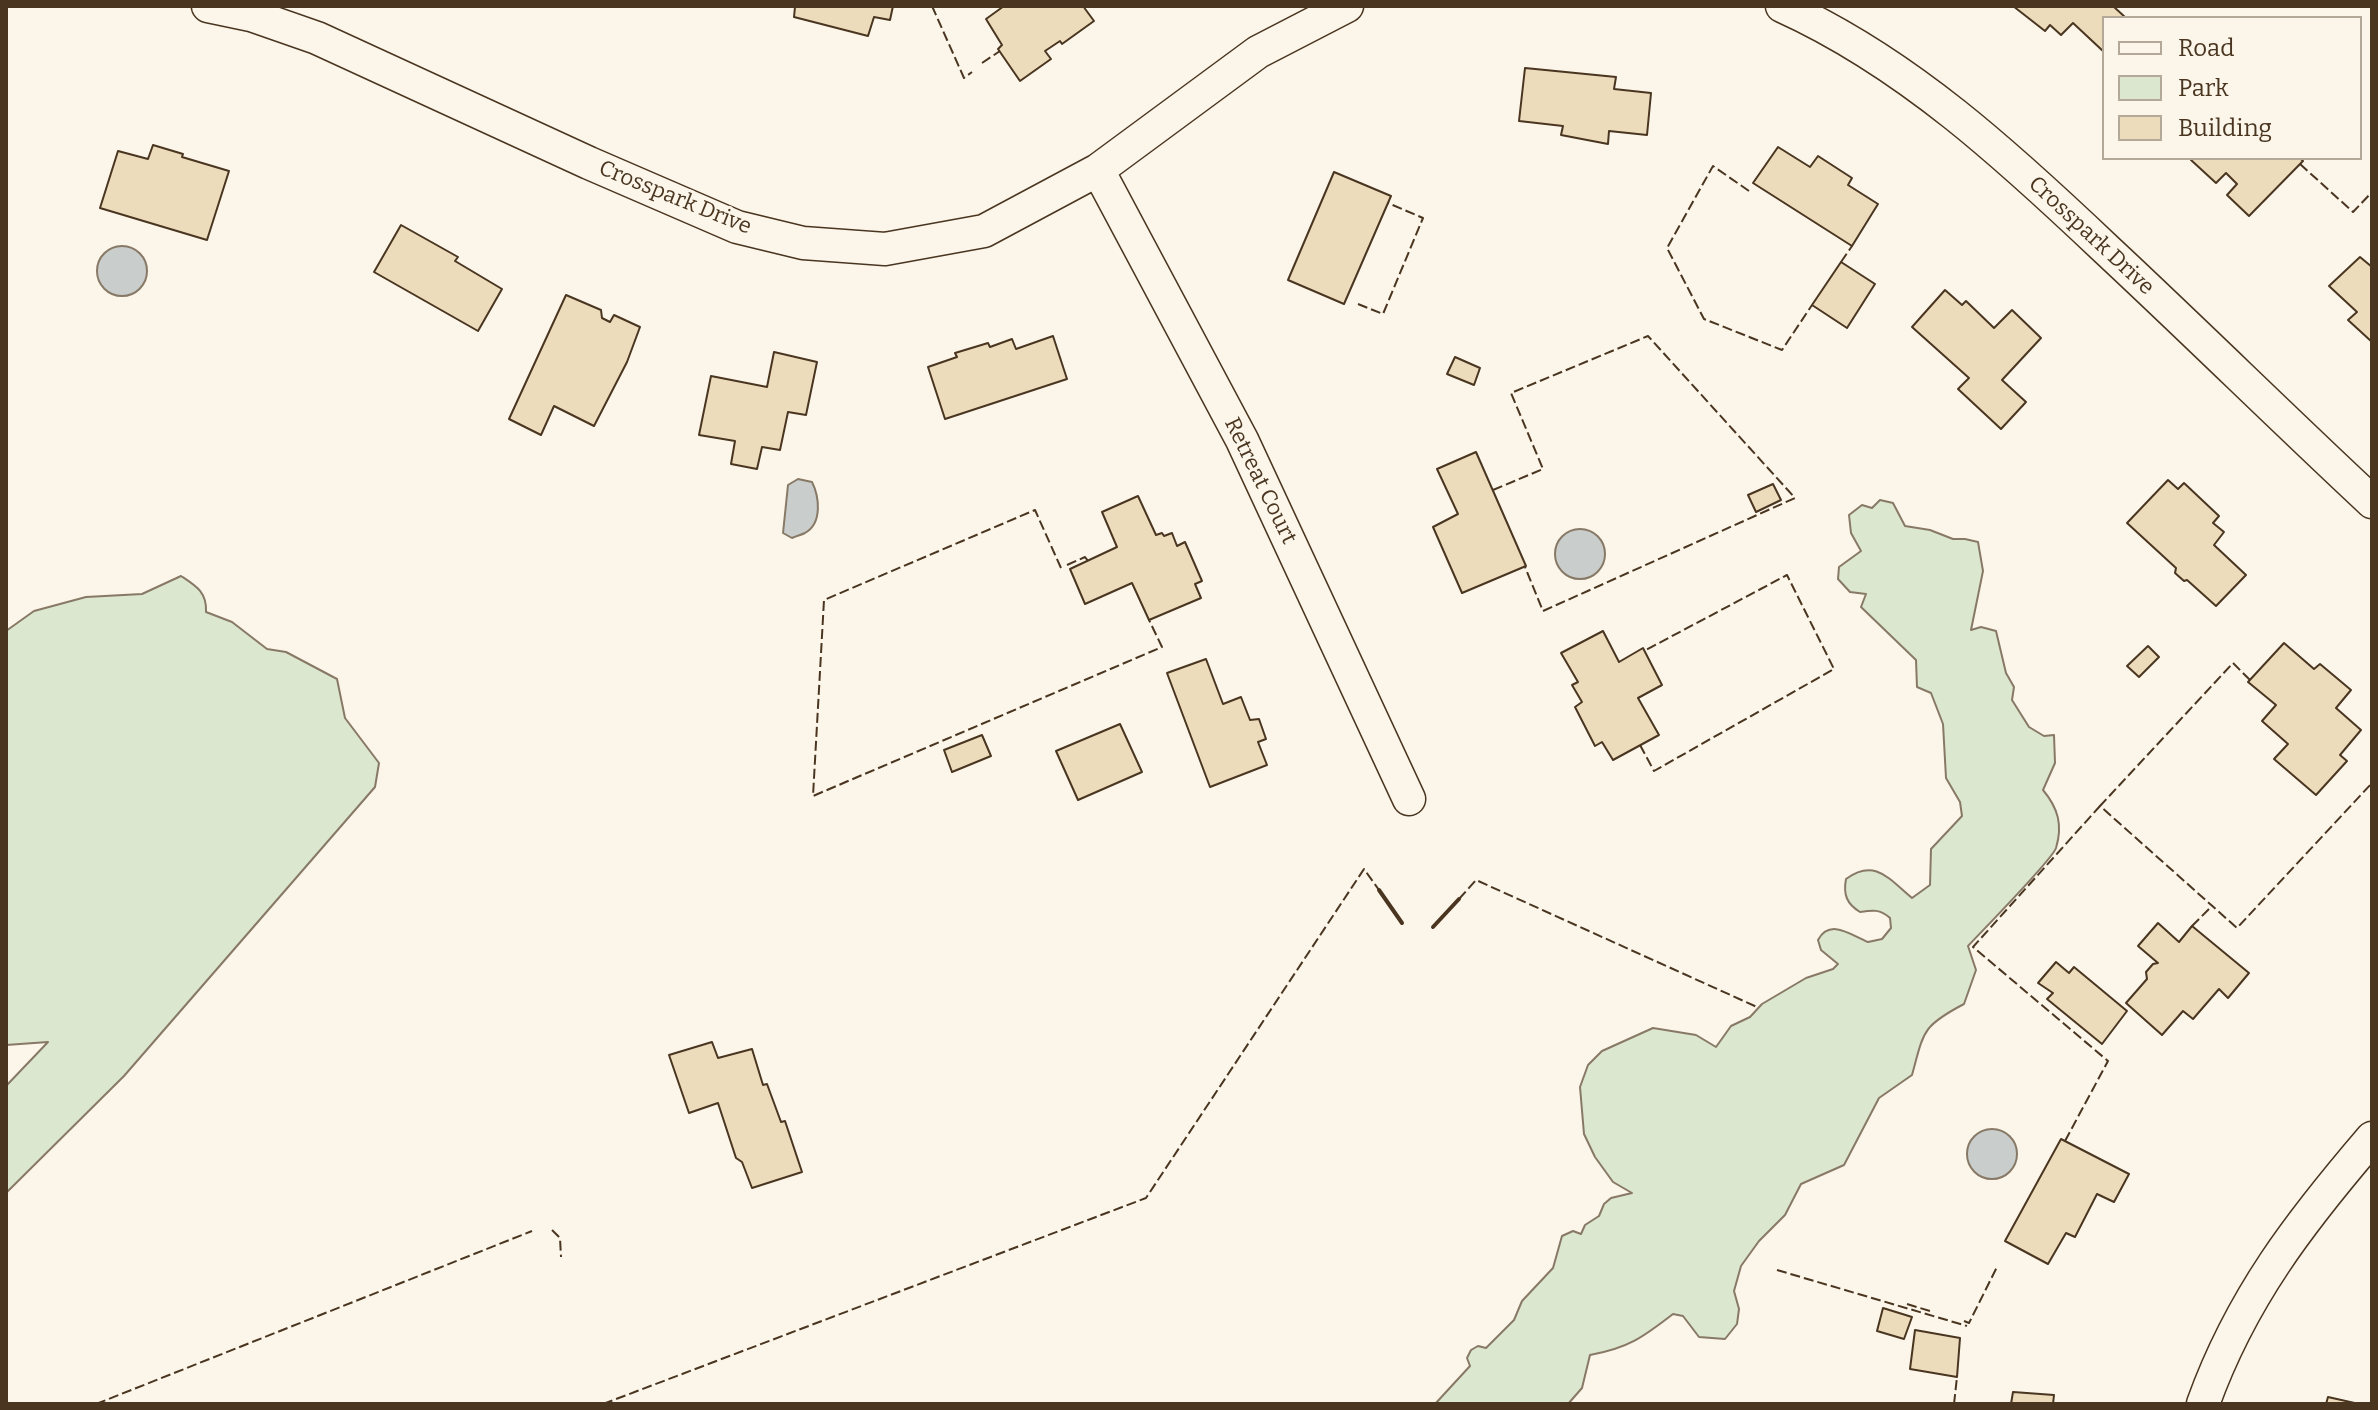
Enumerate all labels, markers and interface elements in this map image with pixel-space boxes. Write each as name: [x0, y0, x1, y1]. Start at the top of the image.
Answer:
legend: [2102, 16, 2362, 160]
text: Road: [2178, 34, 2234, 62]
text: Park: [2178, 74, 2229, 102]
text: Building: [2178, 114, 2272, 142]
street label: Crosspark Drive: [595, 155, 755, 241]
street label: Crosspark Drive: [2023, 171, 2159, 301]
street label: Retreat Court: [1218, 414, 1302, 548]

